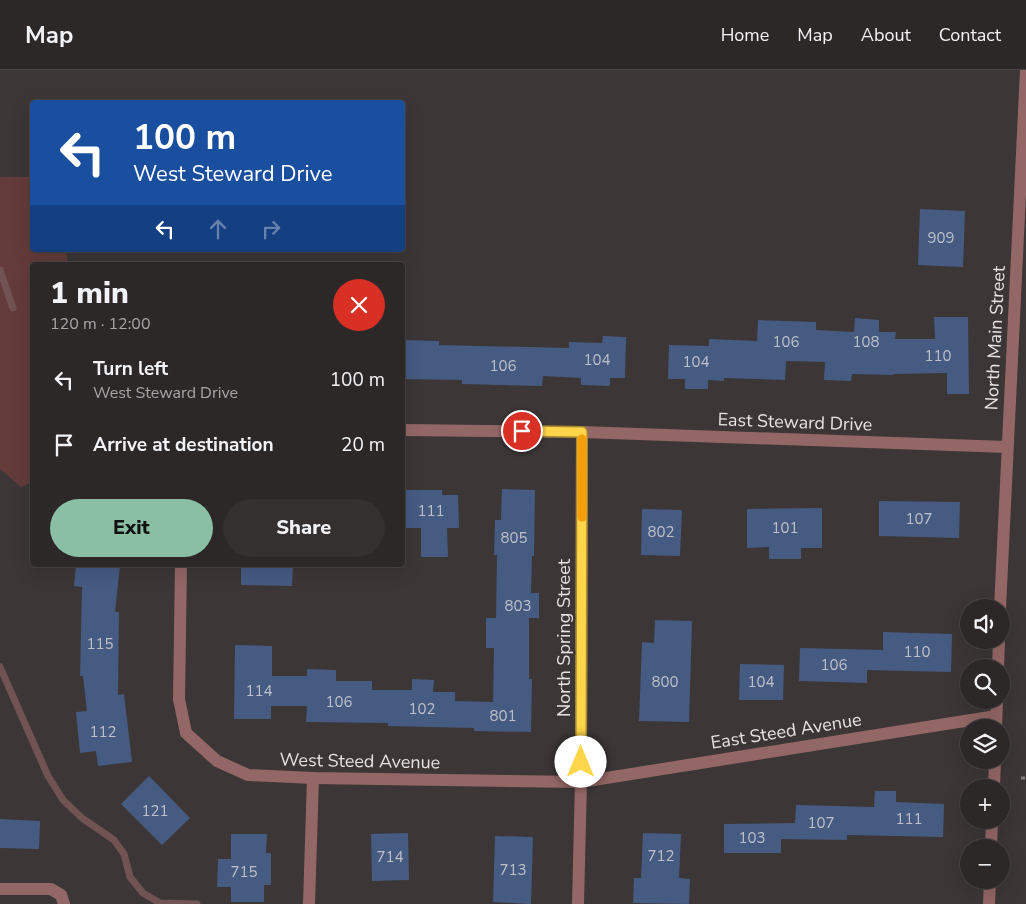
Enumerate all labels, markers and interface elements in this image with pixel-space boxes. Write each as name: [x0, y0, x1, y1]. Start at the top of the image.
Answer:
text: Map: [25, 19, 73, 51]
text: Home: [721, 23, 769, 47]
text: Map: [797, 23, 833, 47]
text: About: [861, 23, 911, 47]
text: Contact: [939, 23, 1001, 47]
text: 100 m: [133, 114, 236, 161]
icon: left: [50, 120, 115, 185]
text: West Steward Drive: [133, 159, 332, 189]
icon: left: [151, 215, 179, 243]
icon: ahead: [204, 215, 232, 243]
icon: right: [257, 215, 285, 243]
house number: 909: [927, 228, 955, 248]
street label: North Main Street: [979, 265, 1011, 411]
text: 1 min: [50, 273, 129, 314]
button: close: [333, 279, 385, 331]
text: 120 m · 12:00: [50, 313, 151, 335]
house number: 106: [772, 332, 800, 352]
house number: 108: [852, 332, 880, 352]
house number: 110: [924, 346, 952, 366]
house number: 104: [583, 350, 611, 370]
house number: 104: [682, 352, 710, 372]
text: Turn left: [93, 356, 168, 382]
house number: 106: [489, 356, 517, 376]
icon: left: [50, 366, 78, 394]
text: 100 m: [330, 367, 385, 393]
text: West Steward Drive: [93, 382, 238, 404]
street label: East Steward Drive: [717, 407, 873, 437]
pin: [501, 410, 543, 452]
icon: arrive: [508, 417, 536, 445]
icon: arrive: [50, 431, 78, 459]
text: Arrive at destination: [93, 432, 274, 458]
text: 20 m: [341, 432, 385, 458]
button: Exit: [50, 499, 213, 557]
button: Share: [223, 499, 385, 557]
house number: 111: [417, 501, 445, 521]
house number: 107: [905, 509, 933, 529]
house number: 101: [771, 518, 799, 538]
house number: 802: [647, 522, 675, 542]
house number: 805: [500, 528, 528, 548]
street label: North Spring Street: [552, 558, 576, 717]
house number: 803: [504, 596, 532, 616]
map controls: [960, 599, 1010, 889]
button: sound: [960, 599, 1010, 649]
house number: 115: [86, 634, 114, 654]
house number: 110: [903, 642, 931, 662]
house number: 106: [820, 655, 848, 675]
button: search: [960, 659, 1010, 709]
house number: 800: [651, 672, 679, 692]
house number: 104: [747, 672, 775, 692]
house number: 114: [245, 681, 273, 701]
house number: 106: [325, 692, 353, 712]
house number: 102: [408, 699, 436, 719]
house number: 801: [489, 706, 517, 726]
street label: East Steed Avenue: [709, 707, 863, 755]
button: layers: [960, 719, 1010, 769]
house number: 112: [89, 722, 117, 742]
position arrow: [554, 735, 606, 787]
street label: West Steed Avenue: [279, 748, 441, 774]
button: +: [960, 779, 1010, 829]
house number: 121: [141, 801, 169, 821]
house number: 111: [895, 809, 923, 829]
house number: 107: [807, 813, 835, 833]
house number: 103: [738, 828, 766, 848]
button: −: [960, 839, 1010, 889]
house number: 712: [647, 846, 675, 866]
house number: 714: [376, 847, 404, 867]
house number: 713: [499, 860, 527, 880]
house number: 715: [230, 862, 258, 882]

